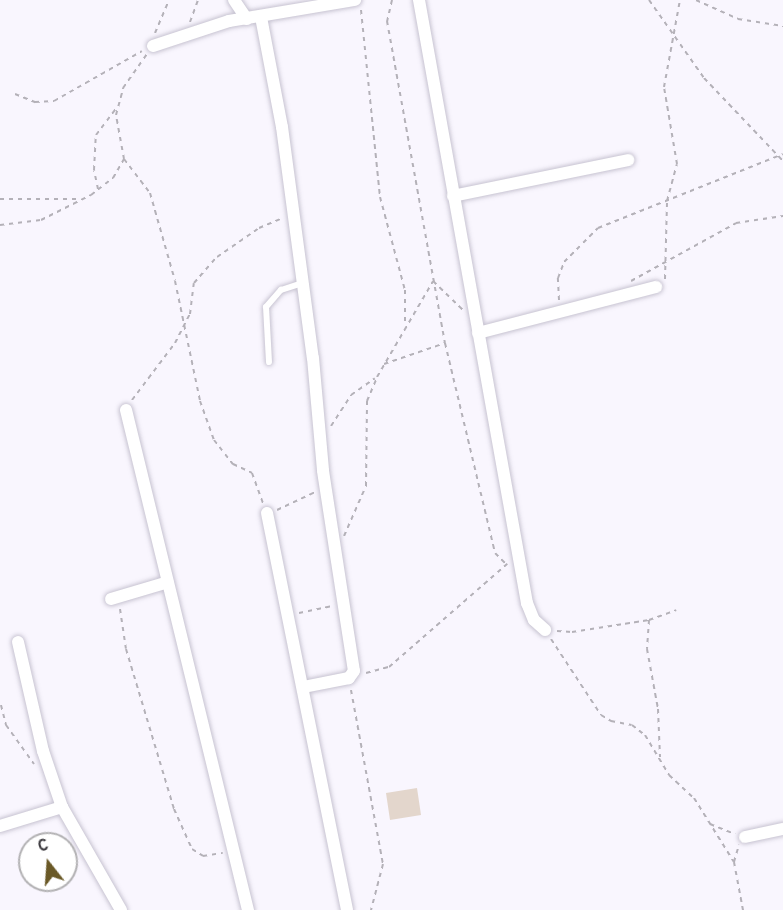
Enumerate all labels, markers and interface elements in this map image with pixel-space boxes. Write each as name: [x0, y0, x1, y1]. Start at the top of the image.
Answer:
north arrow: [18, 832, 78, 892]
text: С: [36, 836, 51, 858]

